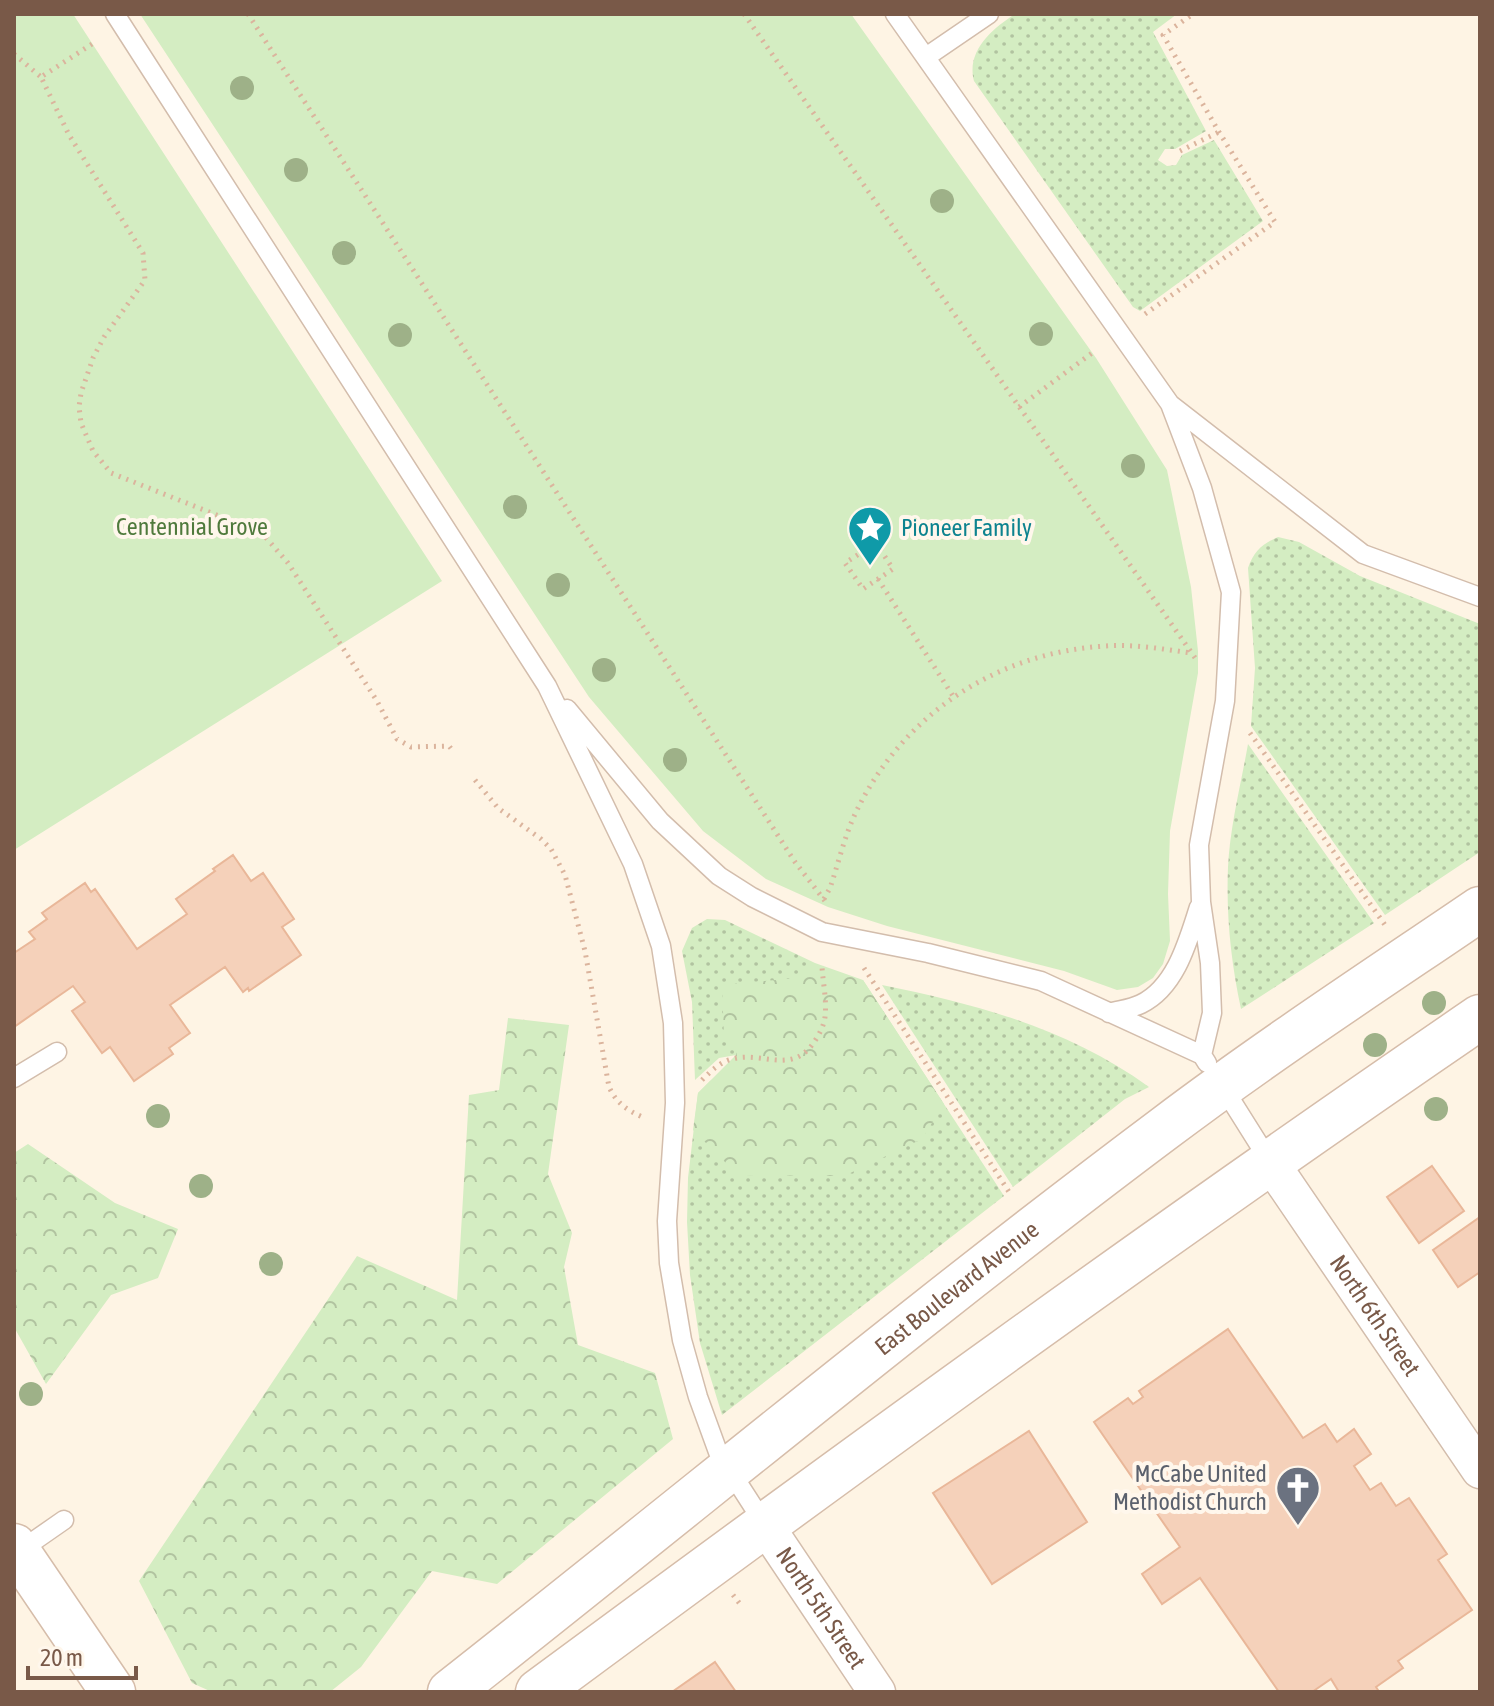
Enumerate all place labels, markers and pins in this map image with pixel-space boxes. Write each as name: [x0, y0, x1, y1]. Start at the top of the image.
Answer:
place icon: Pioneer Family: [846, 504, 894, 567]
place label: Pioneer Family: [901, 514, 1032, 541]
place label: McCabe United Methodist Church: [1113, 1460, 1267, 1515]
church icon: McCabe United Methodist Church: [1274, 1464, 1322, 1527]

